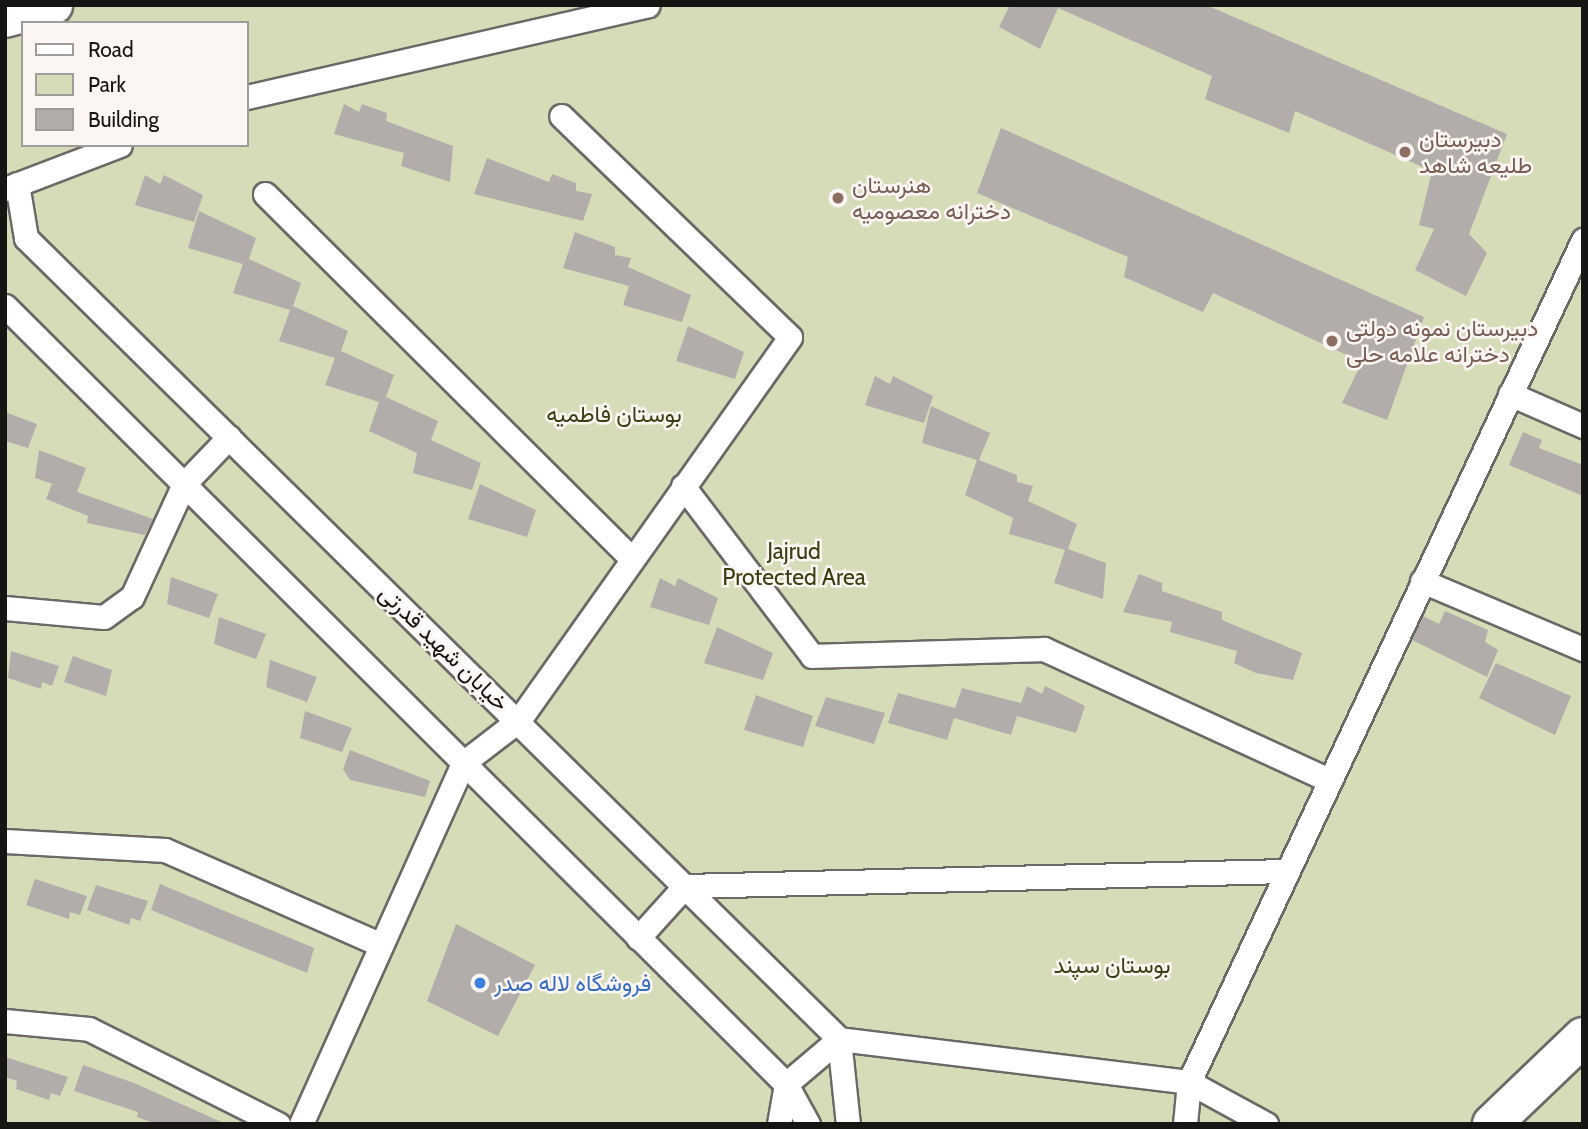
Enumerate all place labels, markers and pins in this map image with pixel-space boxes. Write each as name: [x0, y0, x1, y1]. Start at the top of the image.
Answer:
place label: دبیرستان طلیعه شاهد: [1419, 125, 1532, 179]
marker: دبیرستان طلیعه شاهد: [1397, 144, 1413, 160]
place label: هنرستان دخترانه معصومیه: [852, 171, 1011, 225]
marker: هنرستان دخترانه معصومیه: [830, 190, 846, 206]
place label: دبیرستان نمونه دولتی دخترانه علامه حلی: [1346, 314, 1538, 368]
marker: دبیرستان نمونه دولتی دخترانه علامه حلی: [1324, 333, 1340, 349]
place label: فروشگاه لاله صدر: [494, 969, 651, 997]
marker: فروشگاه لاله صدر: [472, 975, 488, 991]

